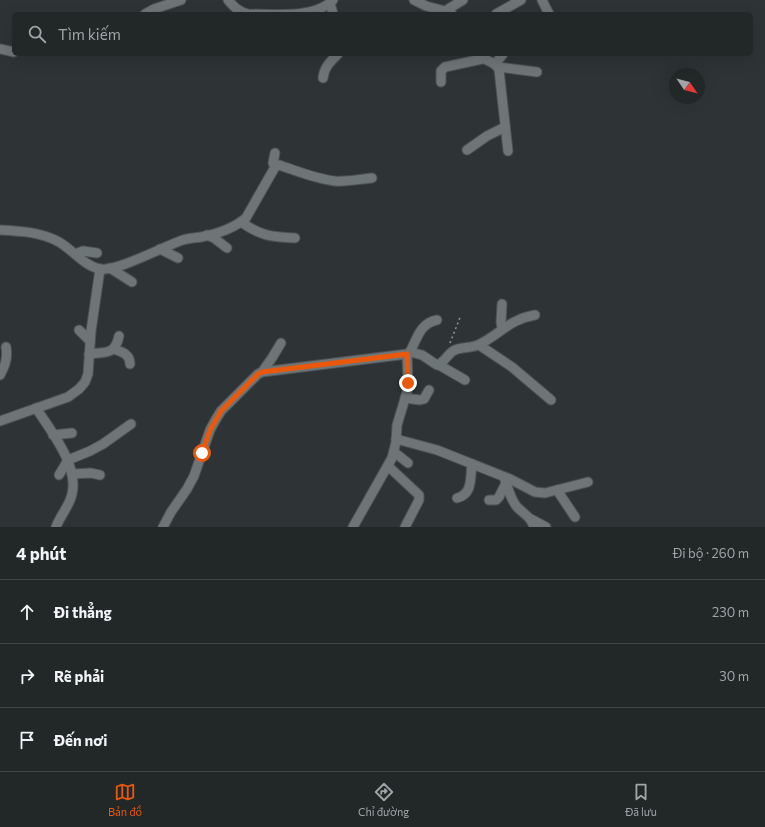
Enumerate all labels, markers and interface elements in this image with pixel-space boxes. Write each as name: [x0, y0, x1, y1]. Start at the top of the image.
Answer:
search box: [12, 12, 753, 56]
icon: search: [26, 23, 48, 45]
text: Tìm kiếm: [58, 25, 121, 43]
north arrow: [669, 68, 705, 104]
route end: [399, 374, 417, 392]
route start: [193, 444, 211, 462]
text: 4 phút: [16, 543, 66, 564]
text: Đi bộ · 260 m: [673, 545, 749, 561]
icon: ahead: [16, 601, 38, 623]
text: Đi thẳng: [54, 603, 112, 621]
text: 230 m: [712, 604, 749, 620]
icon: right: [16, 665, 38, 687]
text: Rẽ phải: [54, 667, 104, 685]
text: 30 m: [719, 668, 749, 684]
icon: arrive: [16, 729, 38, 751]
text: Đến nơi: [54, 731, 107, 749]
tab: Bản đồ: [108, 781, 142, 818]
tab: Chỉ đường: [358, 781, 409, 818]
tab: Đã lưu: [625, 781, 657, 818]

